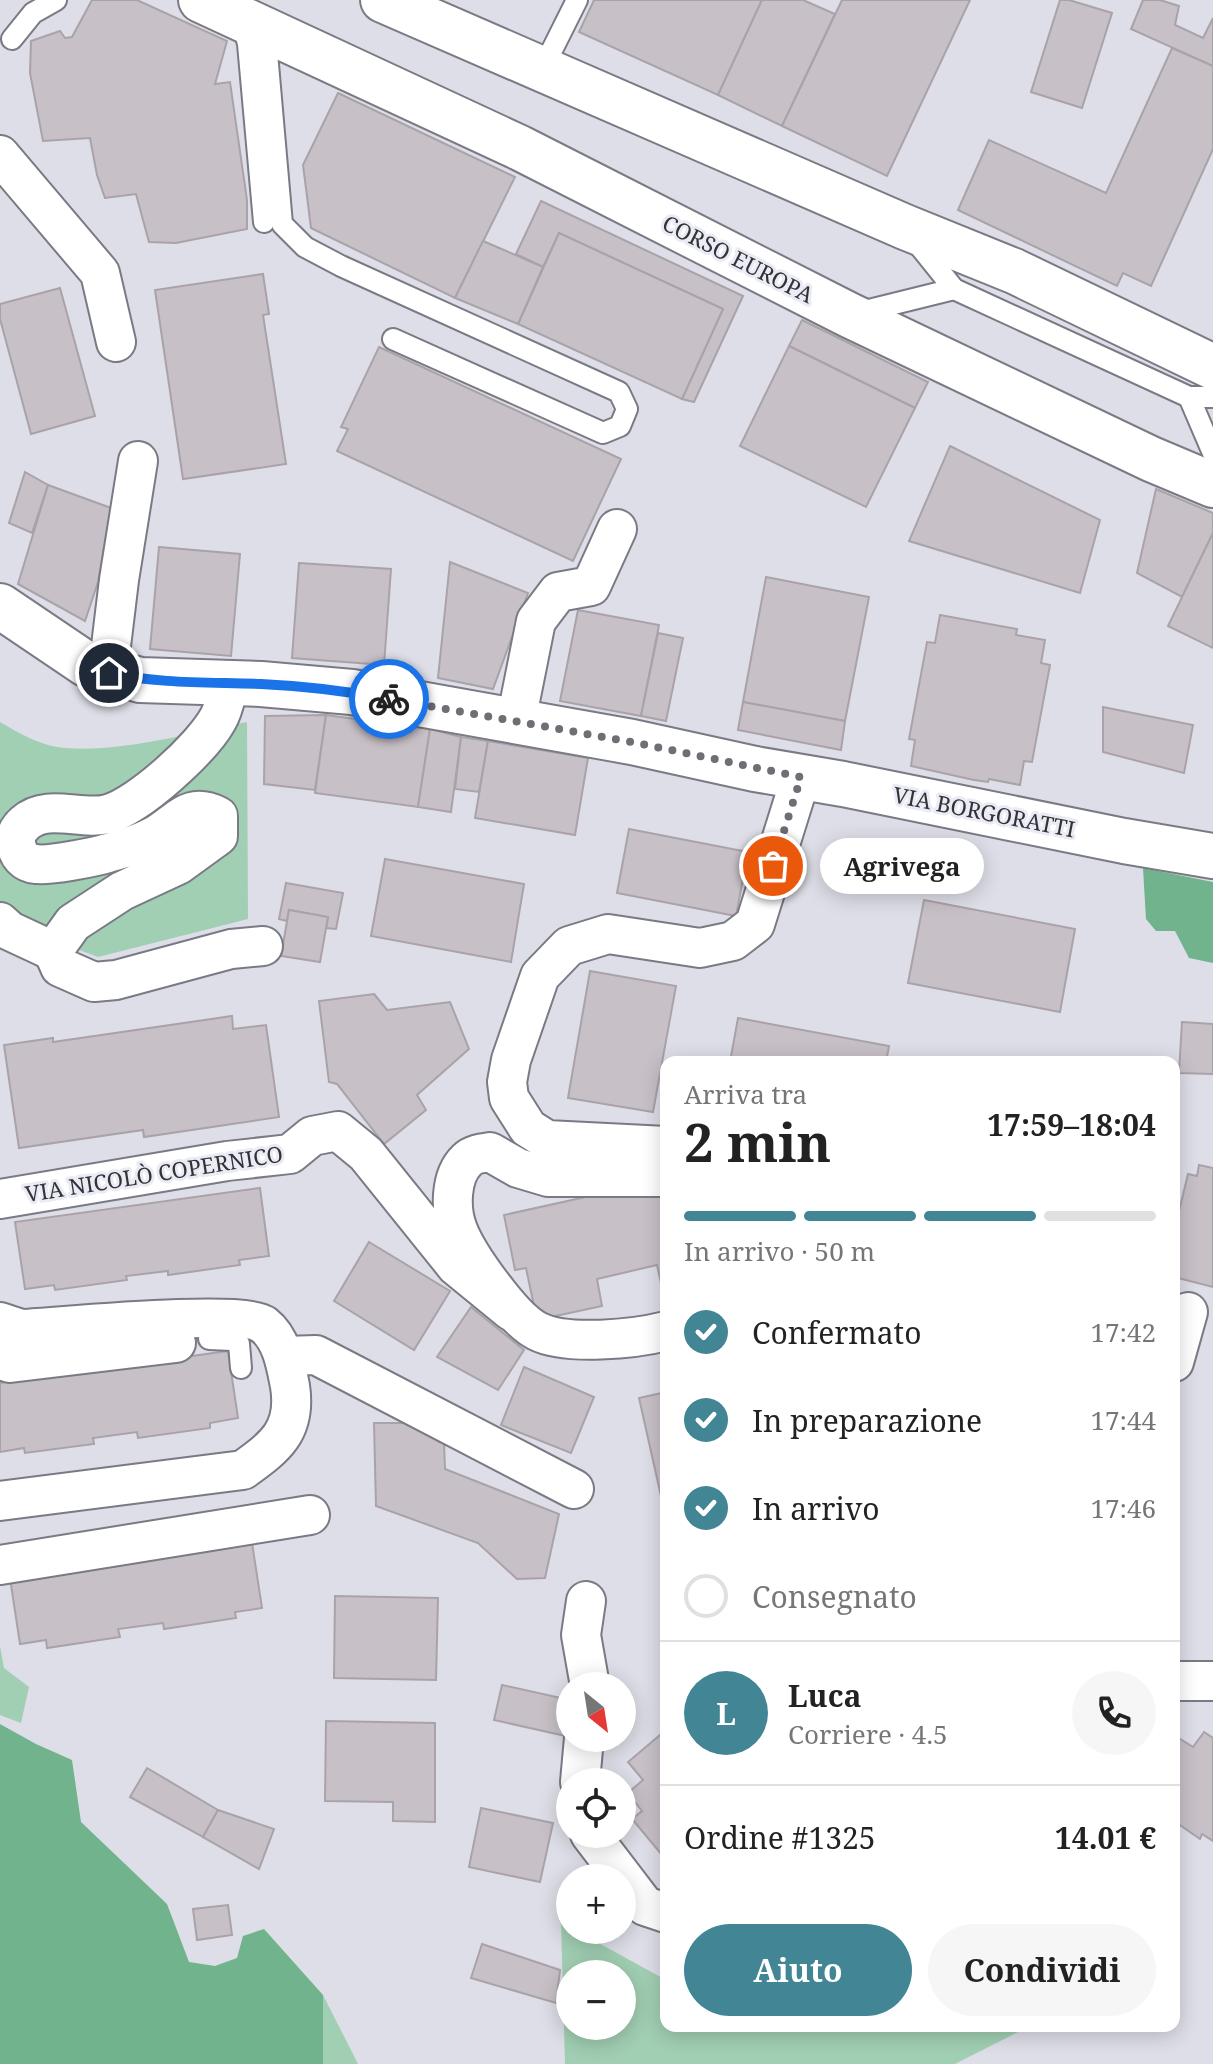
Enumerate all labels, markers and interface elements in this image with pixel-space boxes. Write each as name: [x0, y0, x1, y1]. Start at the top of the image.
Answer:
street label: CORSO EUROPA: [658, 207, 820, 309]
pin: [75, 639, 143, 707]
icon: home: [87, 651, 131, 695]
courier: [349, 659, 429, 739]
icon: bike: [367, 677, 411, 721]
street label: VIA BORGORATTI: [891, 779, 1078, 843]
pin: [739, 832, 807, 900]
callout: Agrivega: [821, 838, 985, 894]
icon: bag: [751, 844, 795, 888]
text: Agrivega: [843, 848, 961, 884]
text: Arriva tra: [684, 1076, 807, 1112]
text: 17:59–18:04: [987, 1104, 1156, 1145]
text: 2 min: [684, 1106, 831, 1177]
street label: VIA NICOLÒ COPERNICO: [23, 1138, 285, 1208]
text: In arrivo · 50 m: [684, 1233, 875, 1269]
icon: check: [684, 1310, 728, 1354]
text: Confermato: [752, 1312, 921, 1353]
text: 17:42: [1090, 1314, 1156, 1350]
icon: check: [684, 1398, 728, 1442]
text: In preparazione: [752, 1400, 982, 1441]
text: 17:44: [1090, 1402, 1156, 1438]
icon: check: [684, 1486, 728, 1530]
text: In arrivo: [752, 1488, 880, 1529]
text: 17:46: [1090, 1490, 1156, 1526]
text: Consegnato: [752, 1576, 917, 1617]
button: phone: [1072, 1671, 1156, 1755]
north arrow: [556, 1672, 636, 1752]
map controls: [556, 1672, 636, 2040]
text: Luca: [788, 1675, 861, 1716]
text: L: [716, 1693, 736, 1734]
text: Corriere · 4.5: [788, 1716, 947, 1752]
button: locate: [556, 1768, 636, 1848]
text: Ordine #1325: [684, 1817, 875, 1858]
text: 14.01 €: [1055, 1817, 1156, 1858]
button: +: [556, 1864, 636, 1944]
button: Aiuto: [684, 1924, 912, 2016]
button: Condividi: [928, 1924, 1156, 2016]
button: −: [556, 1960, 636, 2040]

